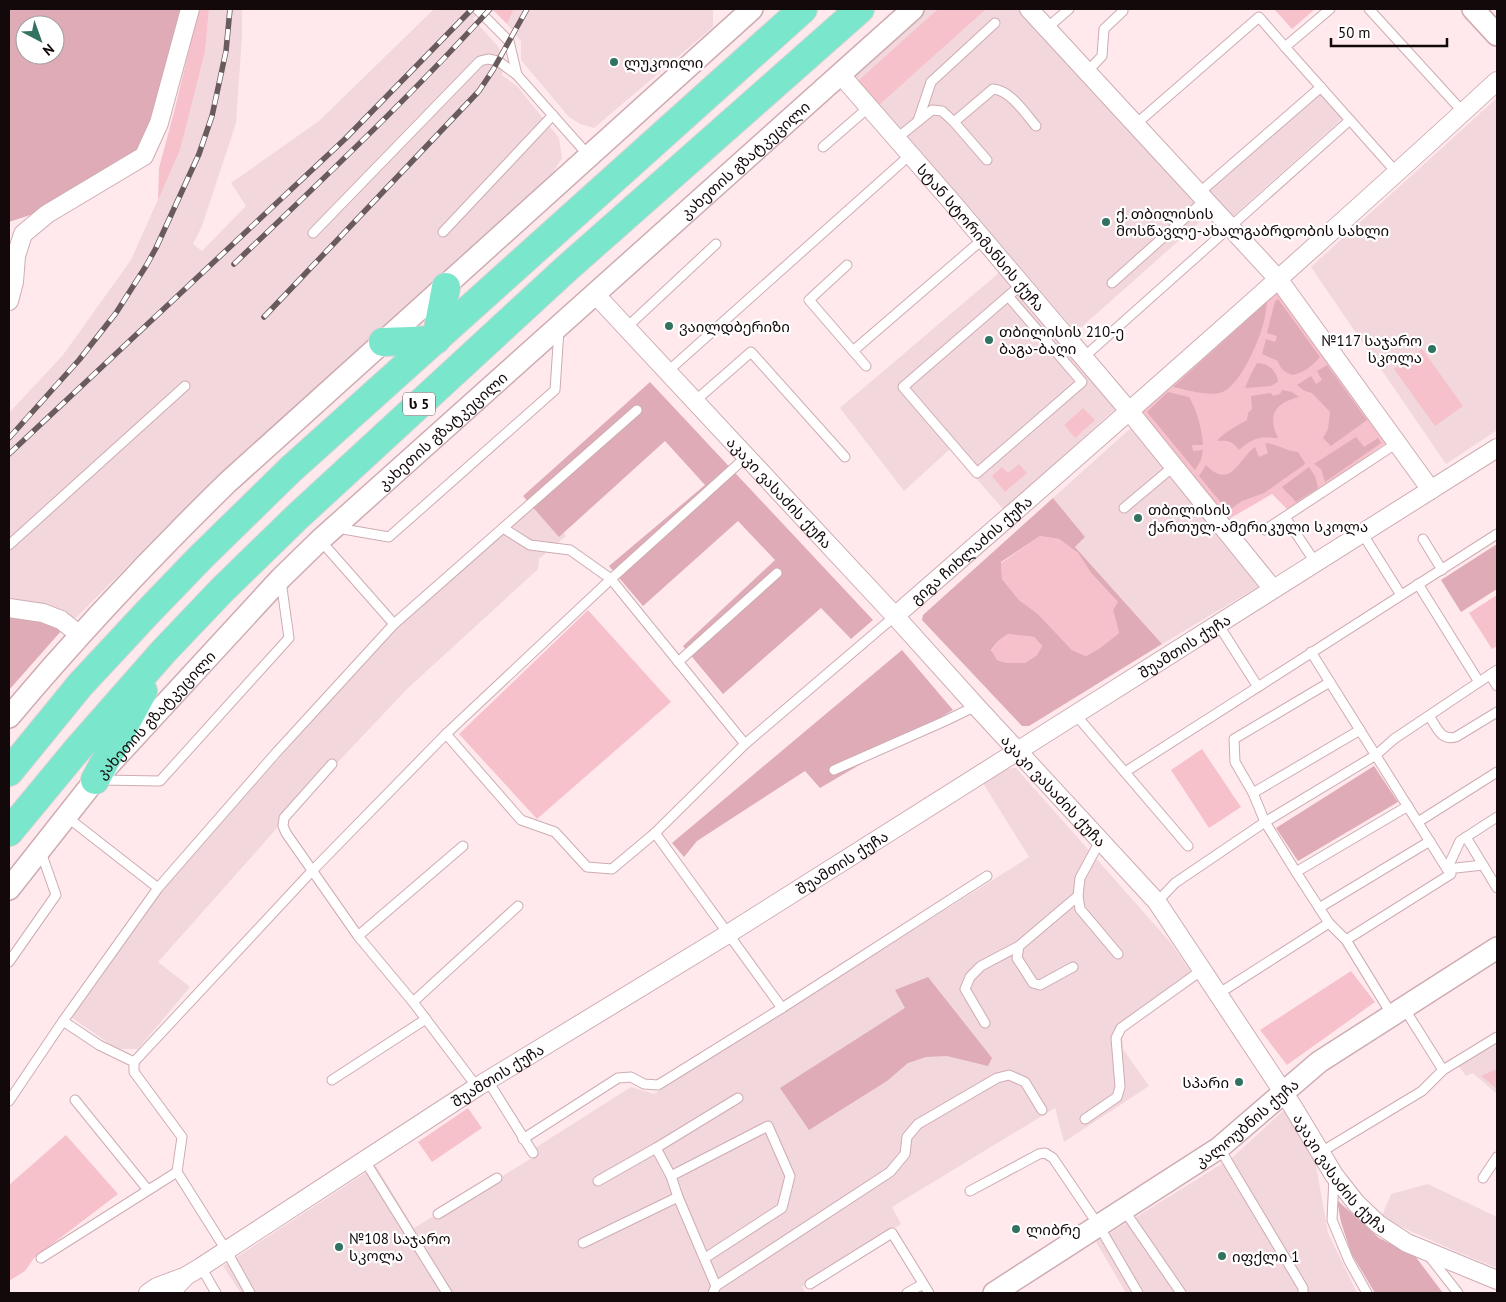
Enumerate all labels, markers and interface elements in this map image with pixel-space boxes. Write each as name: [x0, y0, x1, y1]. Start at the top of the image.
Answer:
north arrow: [15, 15, 65, 65]
scale bar: [1331, 15, 1447, 47]
text: 50 m: [1338, 23, 1371, 42]
text: N: [39, 40, 58, 60]
place label: ლუკოილი: [624, 53, 703, 72]
marker: ლუკოილი: [608, 56, 620, 68]
street label: კახეთის გზატკეცილი: [676, 97, 813, 223]
street label: სტან სტორიმანსის ქუჩა: [913, 160, 1049, 315]
place label: ქ. თბილისის მოსწავლე-ახალგაბრდობის სახლი: [1116, 204, 1389, 240]
marker: ქ. თბილისის მოსწავლე-ახალგაბრდობის სახლი: [1100, 216, 1112, 228]
place label: ვაილდბერიზი: [679, 317, 790, 336]
marker: ვაილდბერიზი: [663, 320, 675, 332]
place label: თბილისის 210-ე ბაგა-ბაღი: [999, 322, 1124, 358]
place label: №117 საჯარო სკოლა: [1321, 331, 1422, 367]
marker: თბილისის 210-ე ბაგა-ბაღი: [983, 334, 995, 346]
marker: №117 საჯარო სკოლა: [1426, 343, 1438, 355]
street label: კახეთის გზატკეცილი: [373, 368, 511, 493]
road number: ს 5: [403, 392, 435, 416]
street label: აკაკი ვასაძის ქუჩა: [723, 432, 836, 552]
street label: გიგა ჩიხლაძის ქუჩა: [906, 491, 1036, 608]
place label: თბილისის ქართულ-ამერიკული სკოლა: [1148, 500, 1368, 536]
marker: თბილისის ქართულ-ამერიკული სკოლა: [1132, 512, 1144, 524]
street label: შუამთის ქუჩა: [1135, 610, 1234, 682]
street label: კახეთის გზატკეცილი: [92, 646, 219, 782]
street label: აკაკი ვასაძის ქუჩა: [997, 730, 1110, 850]
street label: შუამთის ქუჩა: [792, 826, 891, 898]
street label: შუამთის ქუჩა: [448, 1039, 547, 1111]
place label: სპარი: [1182, 1073, 1229, 1092]
street label: კალოუბნის ქუჩა: [1191, 1074, 1302, 1171]
marker: სპარი: [1233, 1076, 1245, 1088]
street label: აკაკი ვასაძის ქუჩა: [1290, 1110, 1391, 1237]
place label: ლიბრე: [1026, 1220, 1081, 1239]
marker: ლიბრე: [1010, 1223, 1022, 1235]
place label: №108 საჯარო სკოლა: [349, 1229, 451, 1265]
marker: №108 საჯარო სკოლა: [333, 1241, 345, 1253]
place label: იფქლი 1: [1232, 1247, 1299, 1266]
marker: იფქლი 1: [1216, 1250, 1228, 1262]

